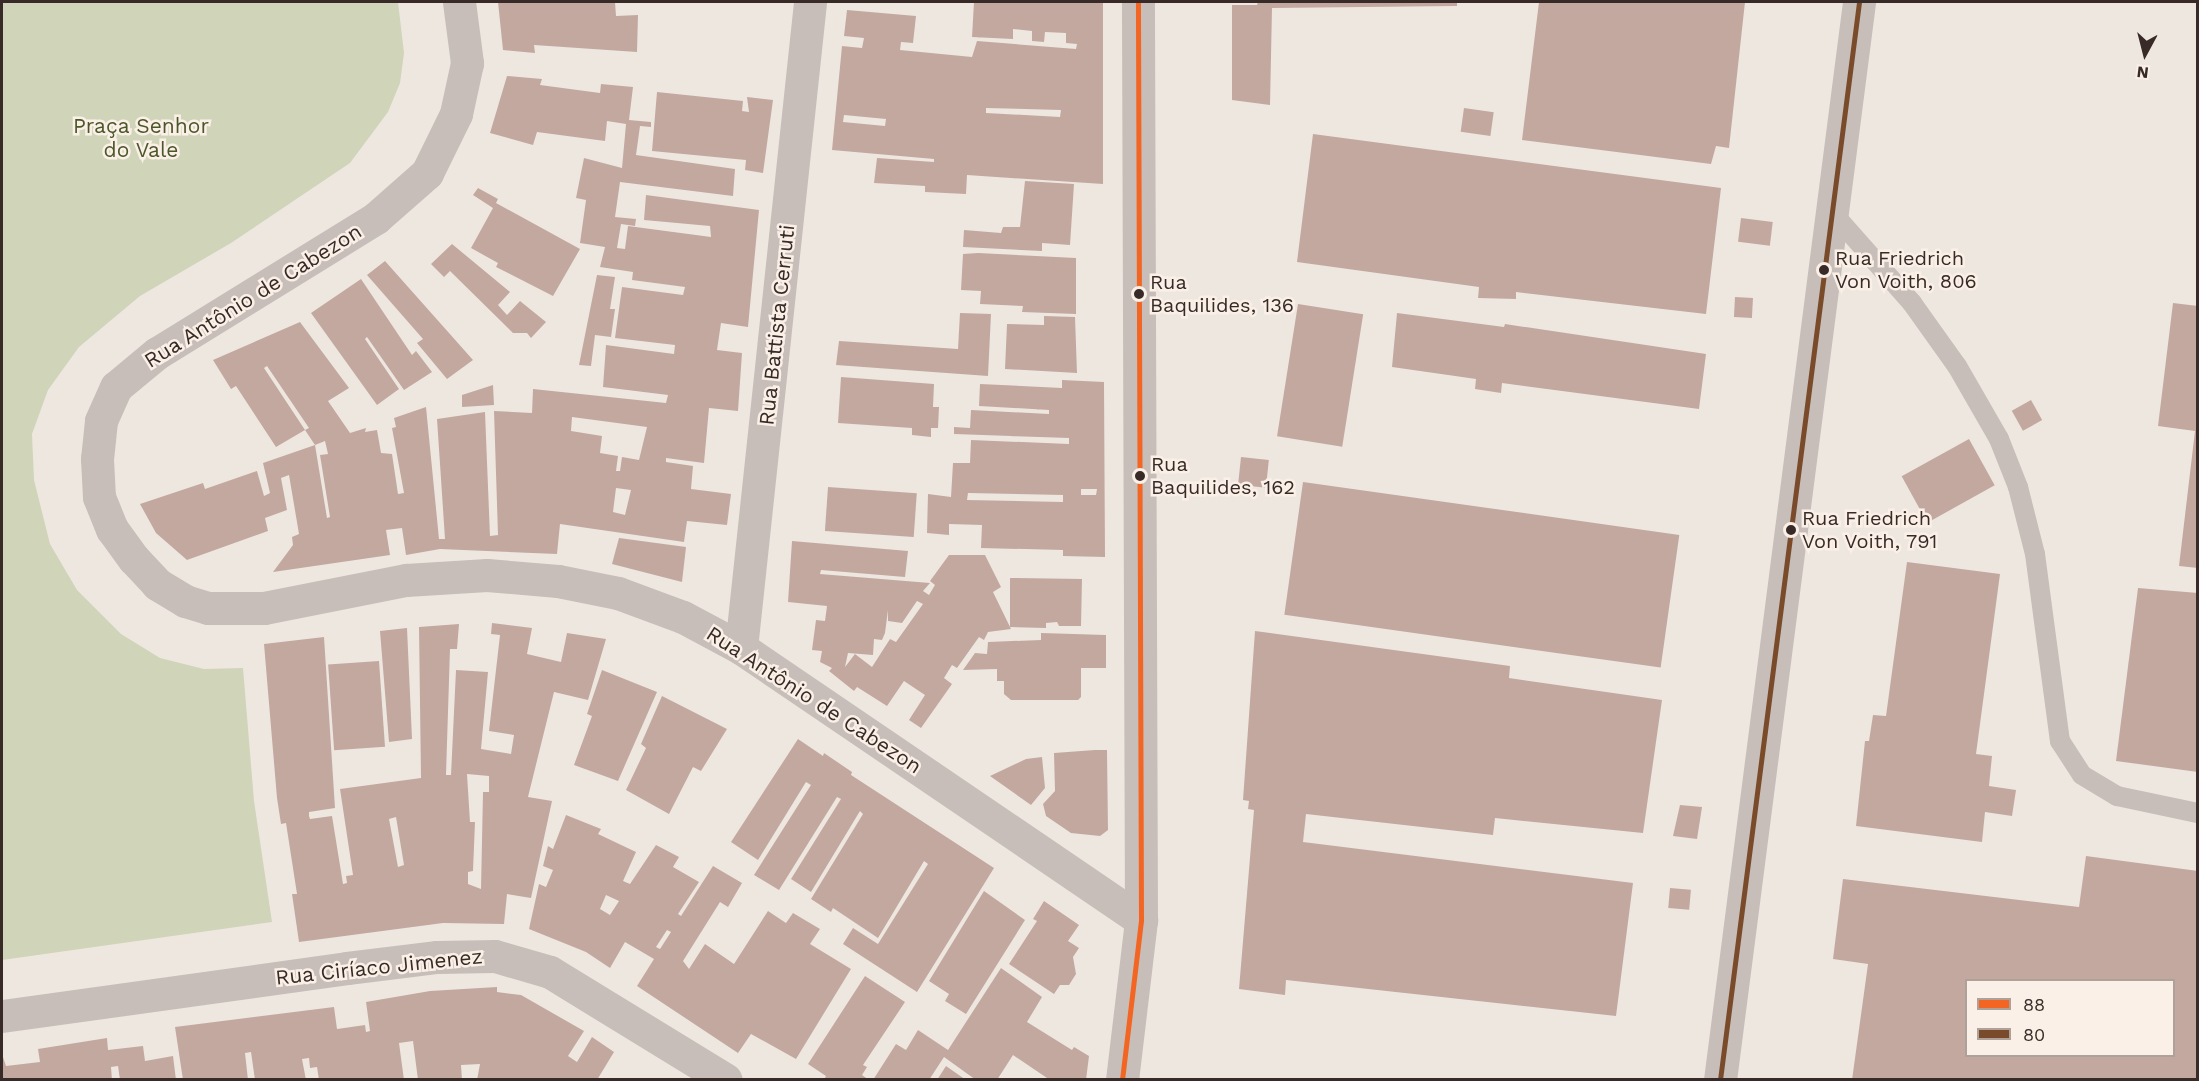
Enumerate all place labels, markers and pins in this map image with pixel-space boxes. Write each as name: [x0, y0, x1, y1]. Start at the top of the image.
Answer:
place label: Rua Friedrich Von Voith, 806: [1835, 246, 1977, 293]
marker: Rua Friedrich Von Voith, 806: [1818, 264, 1830, 276]
place label: Rua Baquilides, 136: [1150, 270, 1294, 317]
marker: Rua Baquilides, 136: [1133, 288, 1145, 300]
place label: Rua Baquilides, 162: [1151, 452, 1295, 499]
marker: Rua Baquilides, 162: [1134, 470, 1146, 482]
place label: Rua Friedrich Von Voith, 791: [1802, 506, 1939, 553]
marker: Rua Friedrich Von Voith, 791: [1785, 524, 1797, 536]

